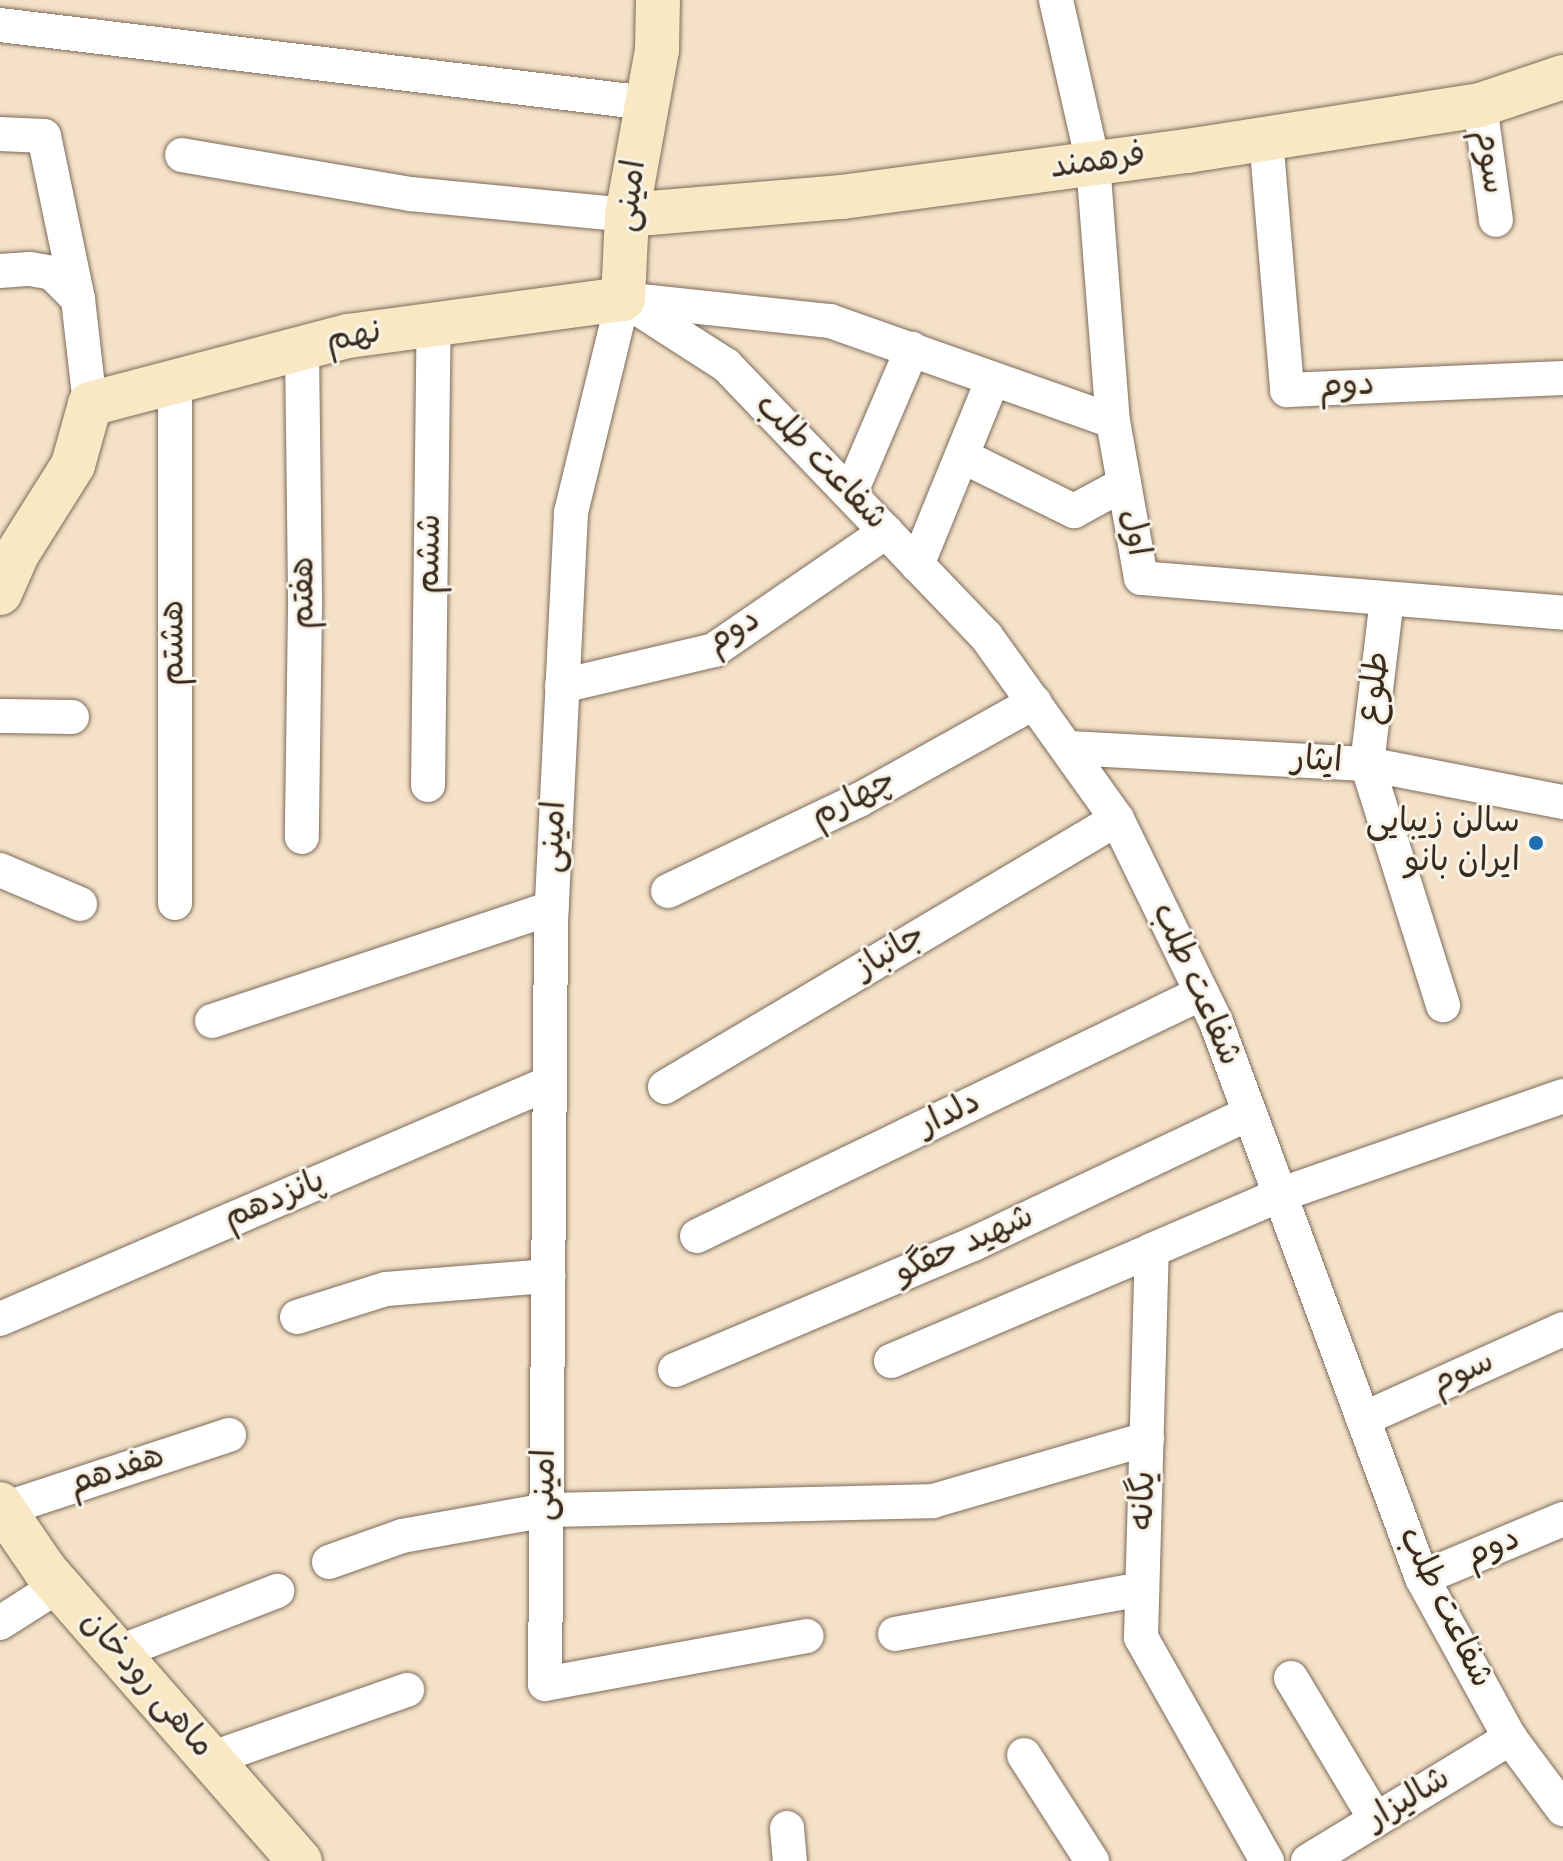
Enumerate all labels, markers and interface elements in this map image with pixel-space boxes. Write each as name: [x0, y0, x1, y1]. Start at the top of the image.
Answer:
street label: سوم: [1463, 127, 1513, 197]
street label: فرهمند: [1048, 136, 1148, 190]
street label: امینی: [607, 157, 657, 235]
street label: نهم: [323, 313, 385, 363]
street label: دوم: [1319, 366, 1375, 408]
street label: شفاعت طلب: [745, 386, 895, 540]
street label: اول: [1109, 506, 1157, 560]
street label: ششم: [410, 514, 452, 594]
street label: هفتم: [285, 557, 325, 629]
street label: هشتم: [155, 600, 195, 686]
street label: دوم: [700, 601, 768, 663]
street label: طلوع: [1351, 649, 1401, 727]
street label: ایثار: [1291, 740, 1343, 784]
street label: چهارم: [805, 761, 903, 839]
street label: امینی: [533, 800, 577, 874]
place label: سالن زیبایی ایران بانو: [1366, 803, 1520, 882]
marker: سالن زیبایی ایران بانو: [1527, 834, 1545, 852]
street label: شفاعت طلب: [1141, 897, 1249, 1073]
street label: جانباز: [848, 916, 934, 990]
street label: دلدار: [912, 1083, 988, 1147]
street label: پانزدهم: [218, 1162, 332, 1240]
street label: شهید حقگو: [889, 1197, 1041, 1295]
street label: سوم: [1425, 1342, 1501, 1406]
street label: هفدهم: [64, 1437, 170, 1507]
street label: امینی: [525, 1449, 567, 1521]
street label: یگانه: [1124, 1470, 1166, 1532]
street label: دوم: [1460, 1519, 1526, 1579]
street label: شفاعت طلب: [1388, 1521, 1500, 1695]
street label: ماهی رودخان: [71, 1603, 221, 1767]
street label: شالیزار: [1360, 1759, 1458, 1841]

